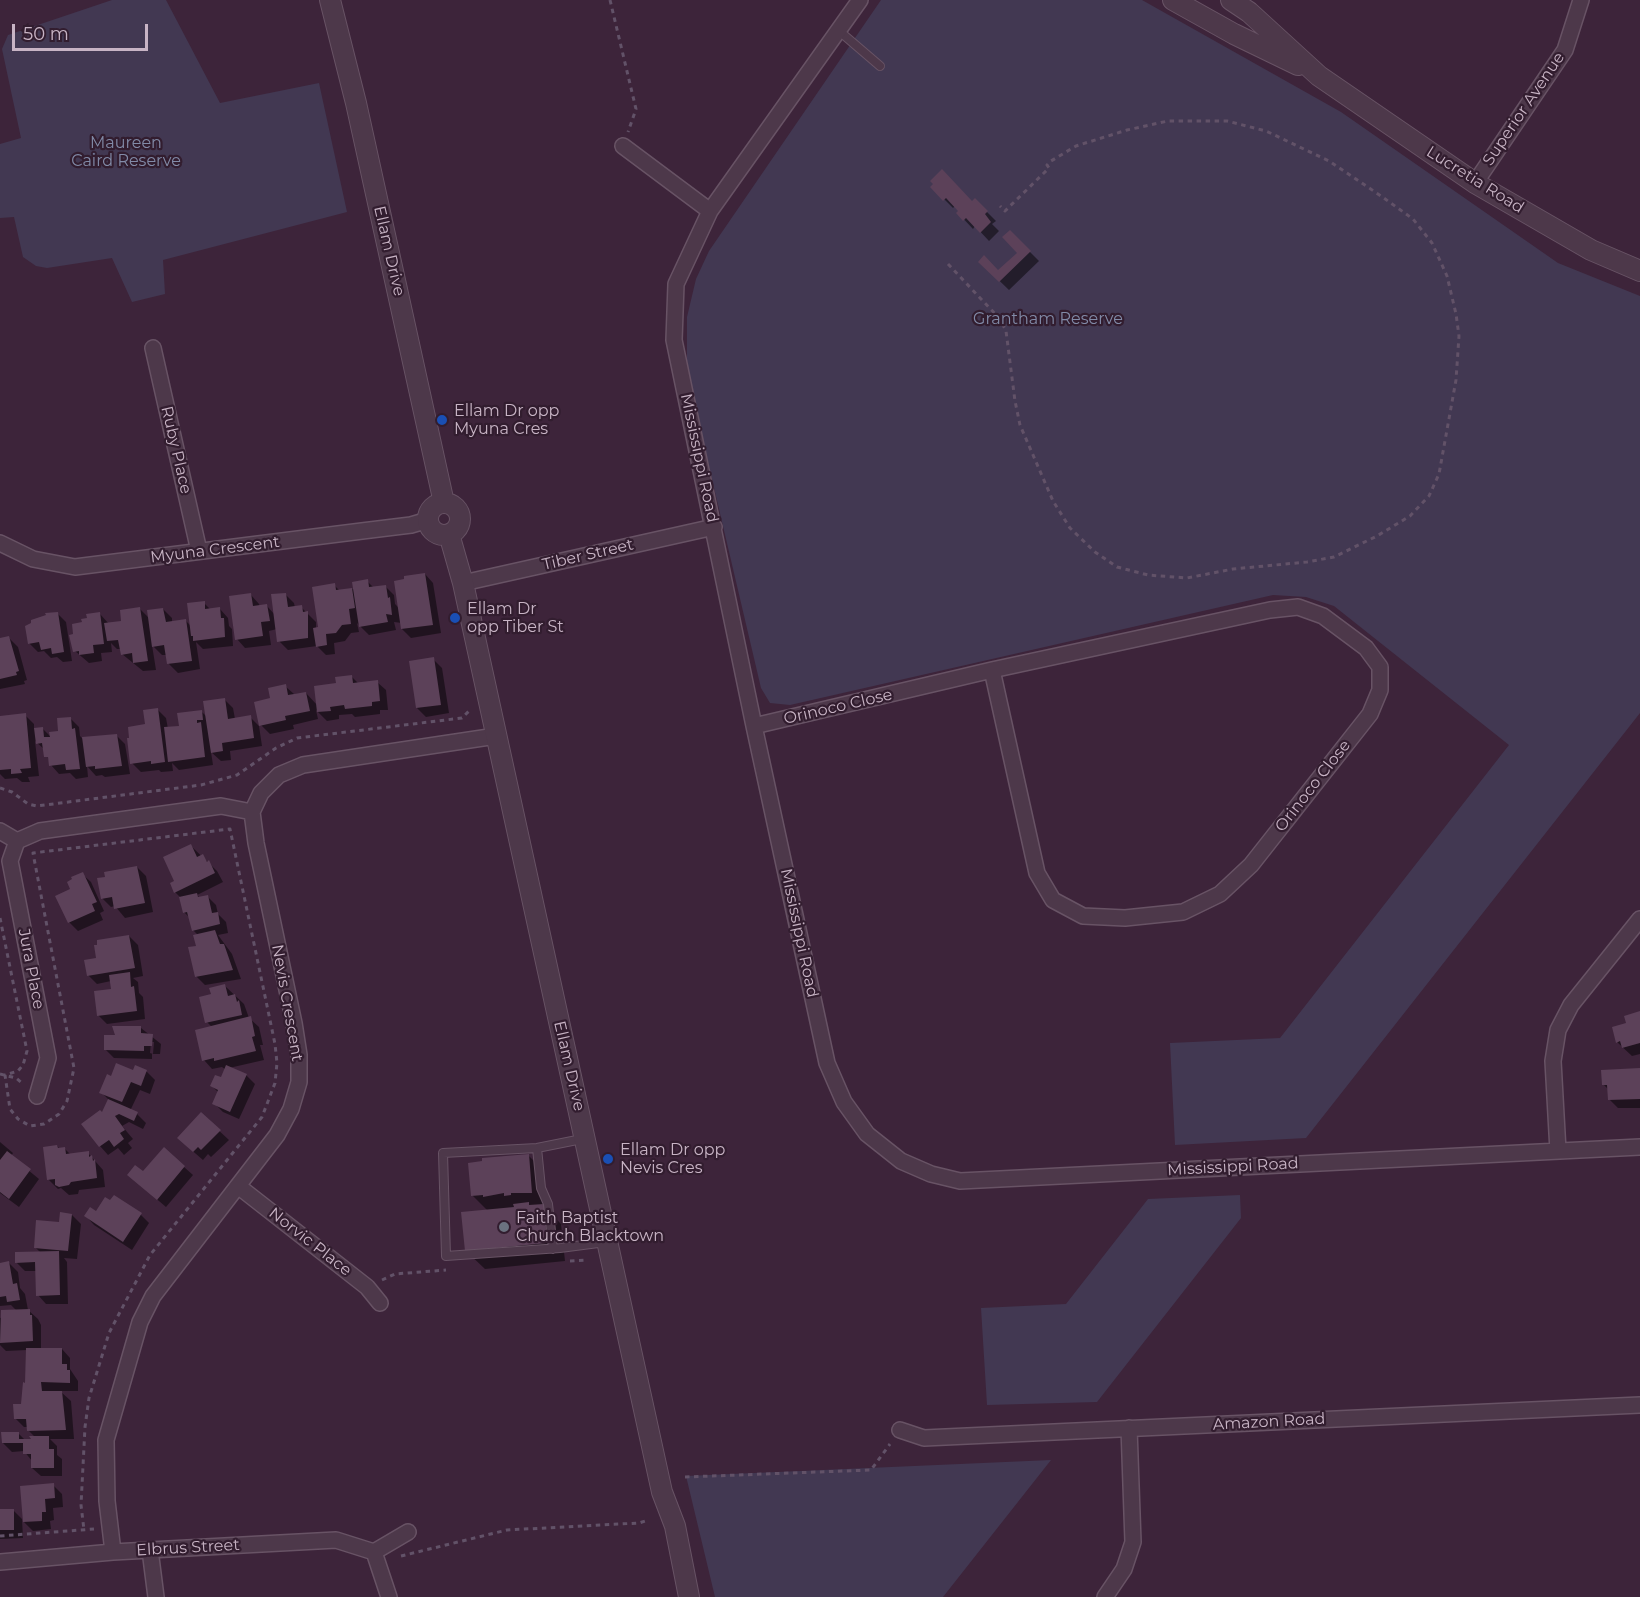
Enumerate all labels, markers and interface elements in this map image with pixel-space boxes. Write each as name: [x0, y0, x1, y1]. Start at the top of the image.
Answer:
scale bar: [15, 12, 152, 50]
text: 50 m: [23, 23, 69, 45]
street label: Superior Avenue: [1479, 49, 1569, 169]
park label: Maureen Caird Reserve: [71, 133, 181, 171]
street label: Lucretia Road: [1423, 142, 1527, 218]
street label: Ellam Drive: [369, 204, 409, 298]
park label: Grantham Reserve: [973, 309, 1123, 329]
street label: Mississippi Road: [676, 392, 722, 524]
place label: Ellam Dr opp Myuna Cres: [454, 401, 559, 439]
street label: Ruby Place: [157, 404, 195, 496]
marker: Ellam Dr opp Myuna Cres: [435, 413, 449, 427]
street label: Myuna Crescent: [149, 533, 281, 567]
street label: Tiber Street: [541, 535, 635, 575]
place label: Ellam Dr opp Tiber St: [467, 599, 564, 637]
marker: Ellam Dr opp Tiber St: [448, 611, 462, 625]
street label: Orinoco Close: [782, 685, 894, 729]
street label: Orinoco Close: [1271, 736, 1355, 836]
street label: Mississippi Road: [776, 867, 822, 999]
street label: Jura Place: [14, 927, 48, 1011]
street label: Nevis Crescent: [267, 943, 307, 1063]
street label: Ellam Drive: [549, 1019, 589, 1113]
place label: Ellam Dr opp Nevis Cres: [620, 1140, 725, 1178]
marker: Ellam Dr opp Nevis Cres: [601, 1152, 615, 1166]
street label: Mississippi Road: [1167, 1154, 1299, 1180]
street label: Norvic Place: [265, 1204, 355, 1280]
place label: Faith Baptist Church Blacktown: [516, 1208, 664, 1246]
marker: Faith Baptist Church Blacktown: [497, 1220, 511, 1234]
street label: Amazon Road: [1212, 1409, 1326, 1435]
street label: Elbrus Street: [136, 1536, 240, 1560]

